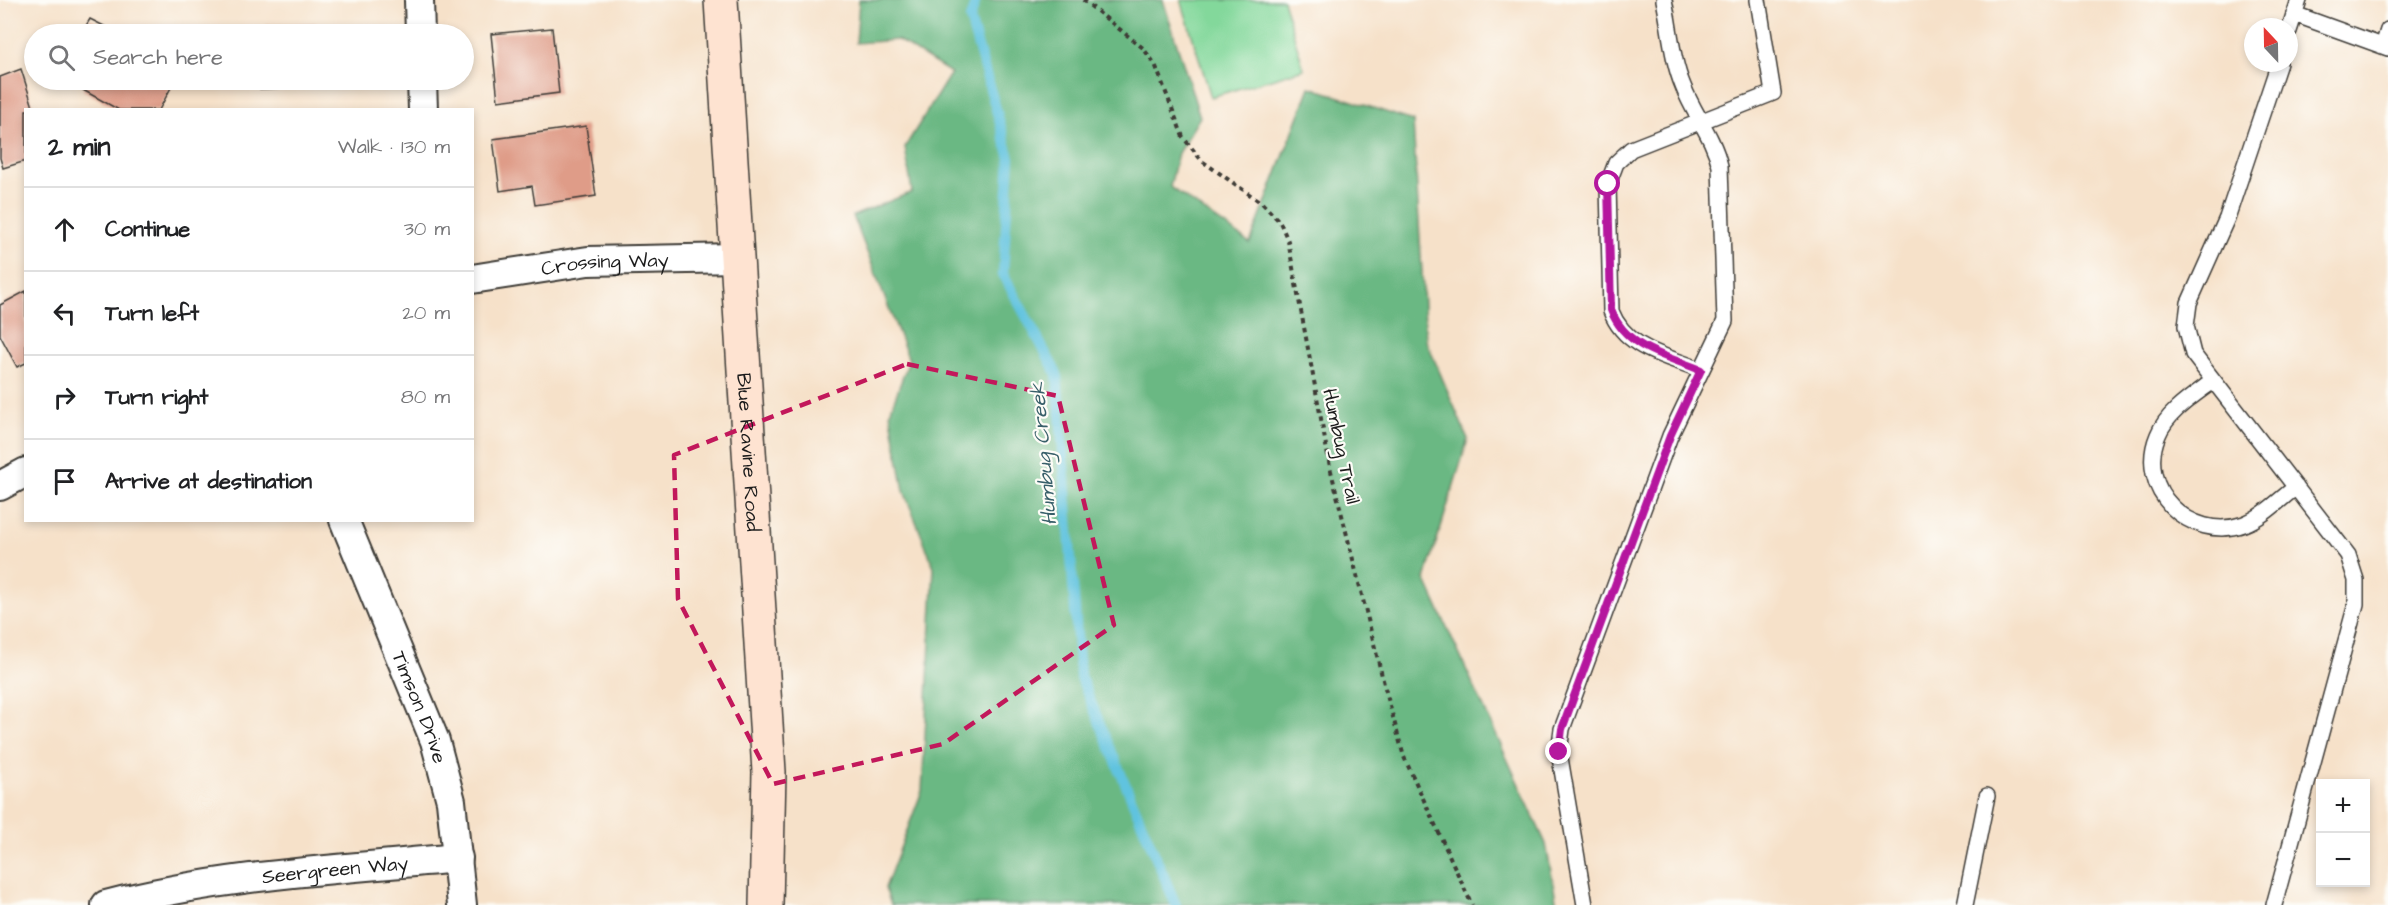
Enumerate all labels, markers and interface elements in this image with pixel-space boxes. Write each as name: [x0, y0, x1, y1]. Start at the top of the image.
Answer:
north arrow: [2244, 18, 2298, 72]
search box: [24, 24, 474, 90]
icon: search: [45, 41, 78, 74]
text: Search here: [93, 42, 223, 73]
text: 2 min: [48, 129, 110, 165]
text: Walk · 130 m: [338, 133, 450, 161]
route start: [1594, 170, 1620, 196]
icon: ahead: [48, 213, 81, 246]
text: Continue: [105, 214, 190, 245]
text: 30 m: [404, 215, 450, 243]
street label: Crossing Way: [539, 246, 669, 283]
icon: left: [48, 297, 81, 330]
text: Turn left: [105, 298, 199, 329]
text: 20 m: [402, 299, 450, 327]
street label: Blue Ravine Road: [729, 372, 767, 532]
water label: Humbug Creek: [1023, 380, 1065, 527]
icon: right: [48, 381, 81, 414]
text: Turn right: [105, 382, 208, 413]
text: 80 m: [401, 383, 450, 411]
street label: Humbug Trail: [1314, 386, 1367, 507]
icon: arrive: [48, 465, 81, 498]
text: Arrive at destination: [105, 466, 312, 497]
street label: Timson Drive: [384, 647, 453, 767]
route end: [1545, 738, 1571, 764]
map controls: [2316, 779, 2370, 887]
button: +: [2316, 779, 2370, 833]
button: −: [2316, 833, 2370, 887]
street label: Seergreen Way: [260, 850, 409, 891]

